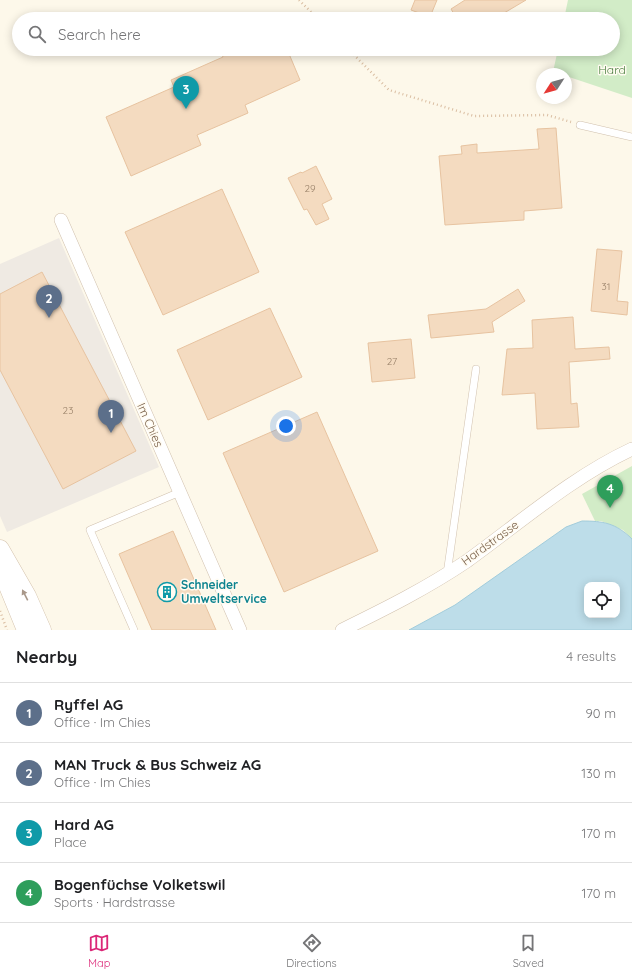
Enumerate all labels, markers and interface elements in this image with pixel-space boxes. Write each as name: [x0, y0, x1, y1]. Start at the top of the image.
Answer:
search box: [12, 12, 620, 56]
icon: search: [26, 23, 48, 45]
text: Search here: [58, 25, 141, 44]
park label: Hard: [598, 62, 626, 77]
north arrow: [536, 68, 572, 104]
pin: 3: [173, 76, 199, 109]
house number: 29: [304, 182, 316, 195]
house number: 31: [602, 280, 610, 293]
pin: 2: [36, 285, 62, 318]
house number: 27: [387, 355, 397, 368]
pin: 1: [98, 400, 124, 433]
street label: Im Chies: [134, 400, 167, 450]
house number: 23: [63, 404, 73, 417]
your location: [276, 416, 296, 436]
pin: 4: [597, 475, 623, 508]
street label: Hardstrasse: [458, 517, 521, 568]
place label: Schneider Umweltservice: [181, 577, 267, 606]
building icon: Schneider Umweltservice: [156, 581, 178, 603]
map controls: [584, 582, 620, 618]
button: locate: [584, 582, 620, 618]
one-way arrow: [22, 589, 29, 600]
text: Nearby: [16, 646, 77, 667]
text: 4 results: [566, 648, 616, 664]
text: Ryffel AG: [54, 695, 123, 714]
text: 1: [26, 705, 32, 721]
text: 90 m: [586, 705, 616, 721]
text: Office · Im Chies: [54, 714, 151, 730]
text: MAN Truck & Bus Schweiz AG: [54, 755, 261, 774]
text: 2: [25, 765, 33, 781]
text: 130 m: [581, 765, 616, 781]
text: Office · Im Chies: [54, 774, 151, 790]
text: Hard AG: [54, 815, 114, 834]
text: 3: [26, 825, 32, 841]
text: 170 m: [581, 825, 616, 841]
text: Place: [54, 834, 87, 850]
text: Bogenfüchse Volketswil: [54, 875, 226, 894]
text: 4: [25, 885, 33, 901]
text: 170 m: [581, 885, 616, 901]
text: Sports · Hardstrasse: [54, 894, 175, 910]
tab: Map: [88, 932, 110, 970]
tab: Directions: [286, 932, 337, 970]
tab: Saved: [513, 932, 544, 970]

